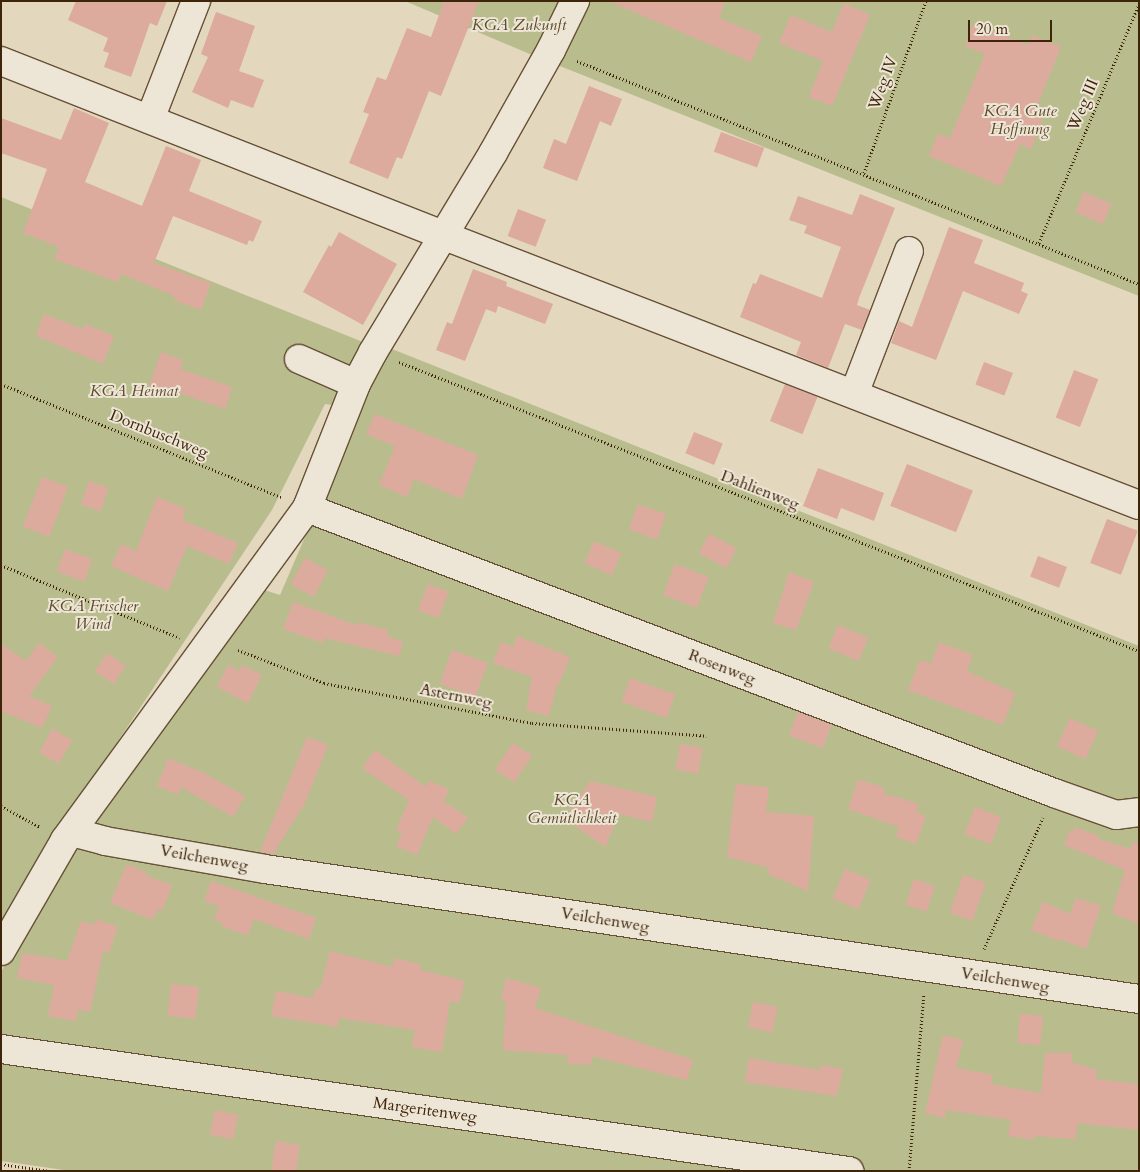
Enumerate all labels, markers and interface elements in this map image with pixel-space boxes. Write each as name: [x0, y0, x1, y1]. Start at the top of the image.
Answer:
scale bar: [970, 10, 1054, 42]
park label: KGA Zukunft: [472, 15, 566, 35]
text: 20 m: [976, 19, 1008, 39]
street label: Weg IV: [865, 54, 901, 112]
street label: Weg III: [1063, 76, 1103, 134]
park label: KGA Gute Hoffnung: [983, 101, 1057, 139]
park label: KGA Heimat: [90, 381, 178, 401]
street label: Dornbuschweg: [107, 406, 211, 462]
street label: Dahlienweg: [718, 466, 802, 514]
park label: KGA Frischer Wind: [48, 596, 138, 634]
street label: Rosenweg: [686, 645, 758, 689]
street label: Asternweg: [418, 680, 494, 712]
park label: KGA Gemütlichkeit: [528, 790, 616, 828]
street label: Veilchenweg: [158, 841, 250, 875]
street label: Veilchenweg: [559, 904, 651, 936]
street label: Veilchenweg: [959, 964, 1051, 996]
street label: Margeritenweg: [372, 1093, 478, 1127]

